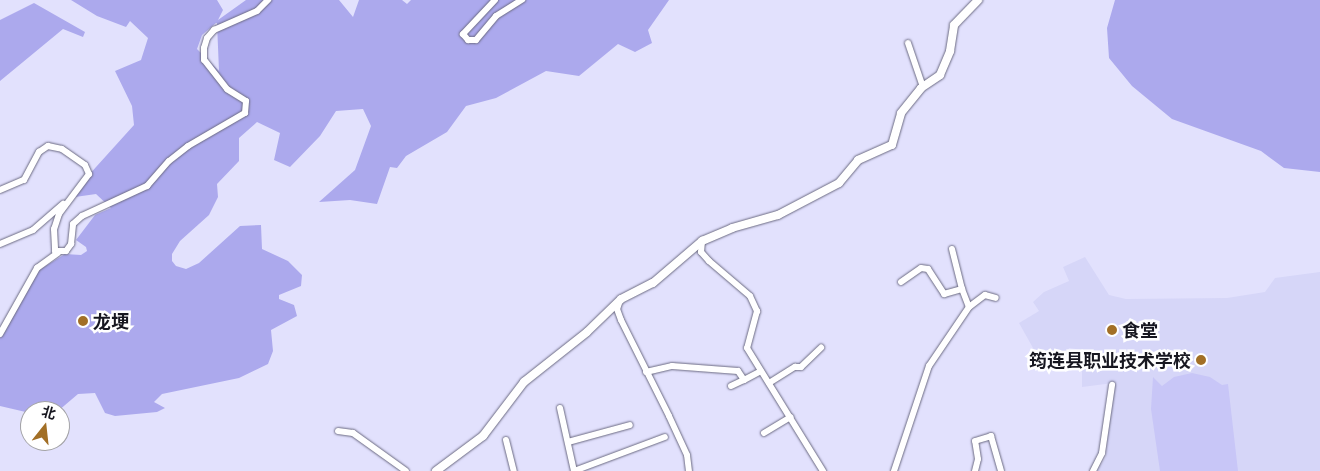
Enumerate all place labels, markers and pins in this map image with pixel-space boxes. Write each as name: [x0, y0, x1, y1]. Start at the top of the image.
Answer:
place label: 龙埂: [93, 310, 129, 332]
marker: 龙埂: [77, 315, 89, 327]
place label: 食堂: [1122, 319, 1158, 341]
marker: 食堂: [1106, 324, 1118, 336]
place label: 筠连县职业技术学校: [1029, 349, 1191, 371]
marker: 筠连县职业技术学校: [1195, 354, 1207, 366]

